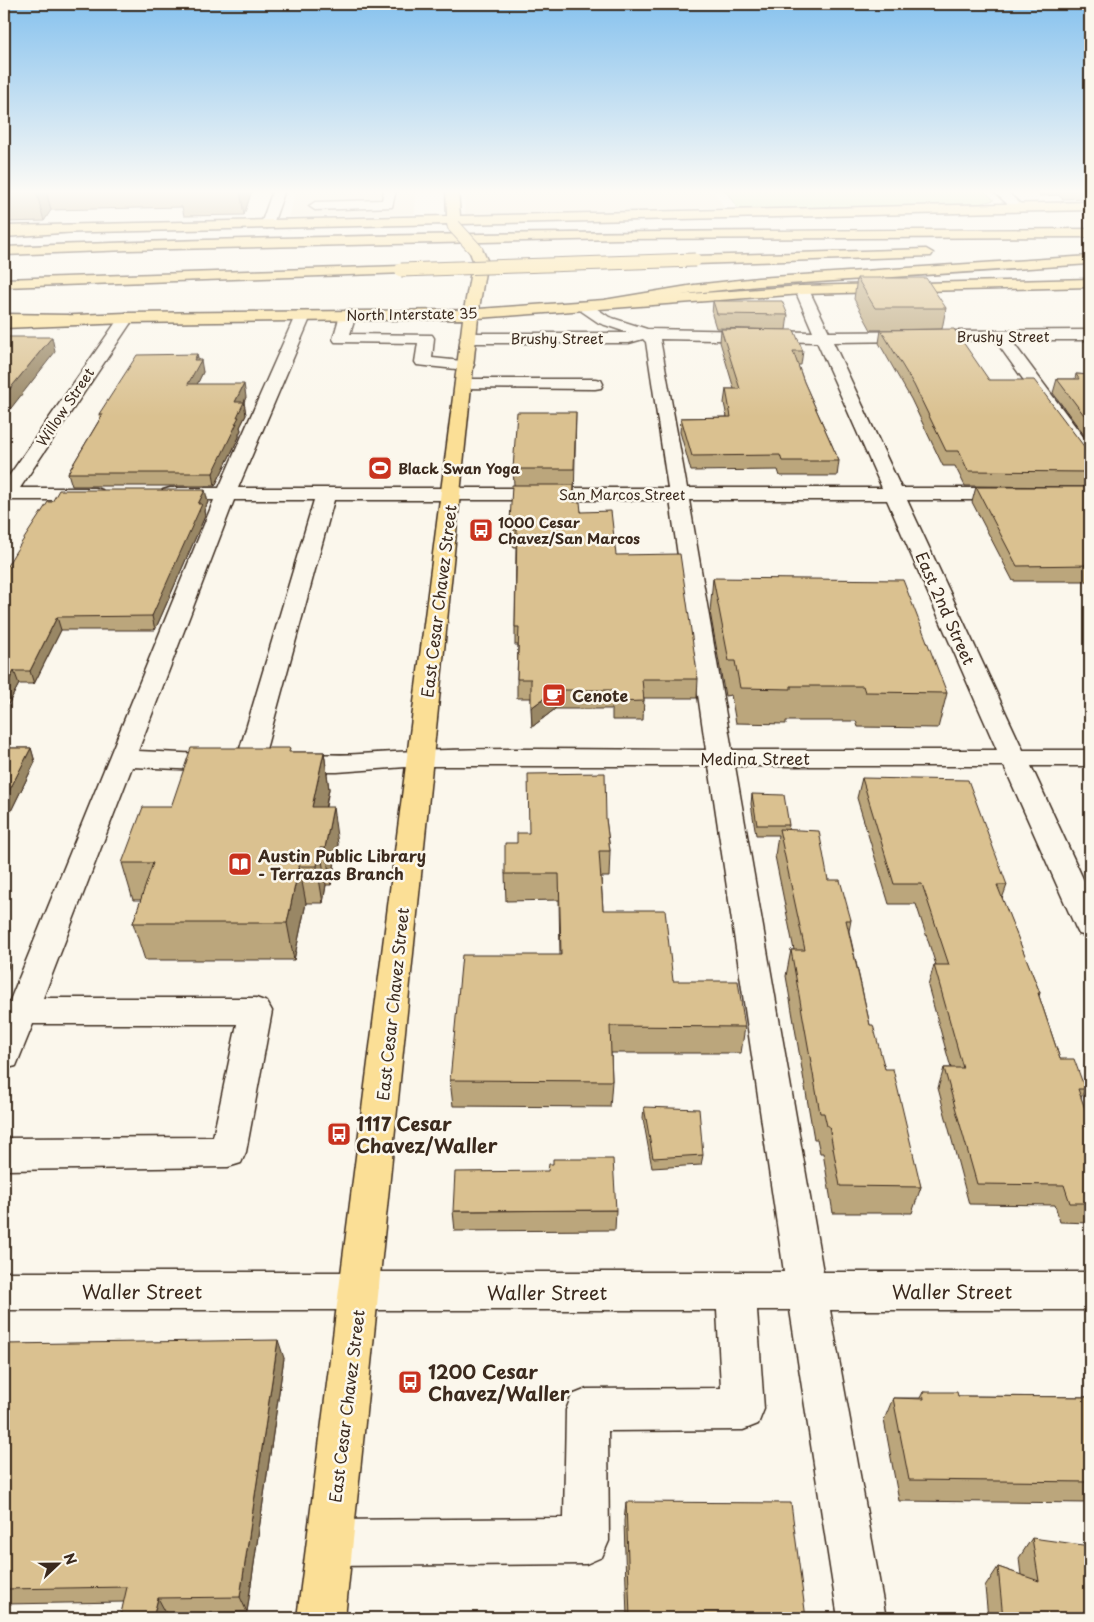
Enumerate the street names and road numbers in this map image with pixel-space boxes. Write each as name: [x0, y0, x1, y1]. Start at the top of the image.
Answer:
street label: North Interstate 35: [346, 302, 478, 326]
street label: Brushy Street: [956, 326, 1050, 347]
street label: Brushy Street: [510, 328, 604, 349]
street label: Willow Street: [31, 363, 99, 451]
street label: San Marcos Street: [559, 484, 685, 505]
street label: East Cesar Chavez Street: [414, 503, 462, 699]
street label: East 2nd Street: [910, 548, 982, 669]
street label: Medina Street: [700, 746, 810, 770]
street label: East Cesar Chavez Street: [370, 906, 414, 1102]
street label: Waller Street: [82, 1277, 203, 1305]
street label: Waller Street: [892, 1277, 1013, 1305]
street label: Waller Street: [487, 1278, 608, 1306]
street label: East Cesar Chavez Street: [322, 1308, 370, 1504]

